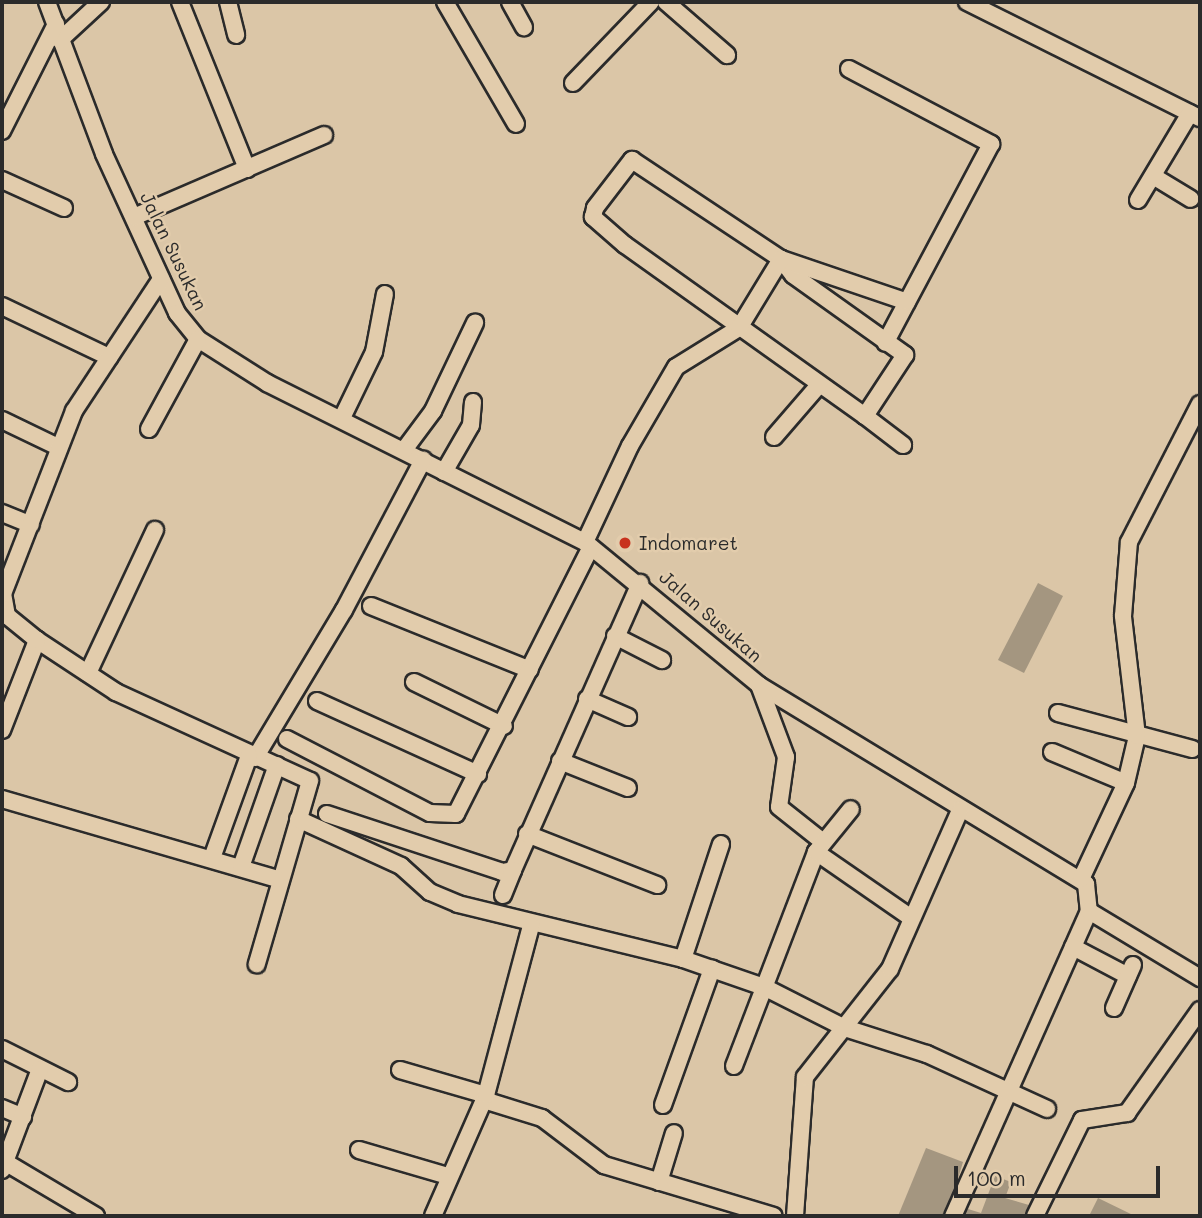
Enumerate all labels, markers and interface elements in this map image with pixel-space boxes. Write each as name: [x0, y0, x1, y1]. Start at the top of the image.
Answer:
street label: Jalan Susukan: [136, 188, 212, 314]
place label: Indomaret: [639, 532, 738, 554]
marker: Indomaret: [617, 535, 633, 551]
street label: Jalan Susukan: [655, 565, 767, 667]
scale bar: [957, 1152, 1164, 1196]
text: 100 m: [967, 1164, 1026, 1191]

